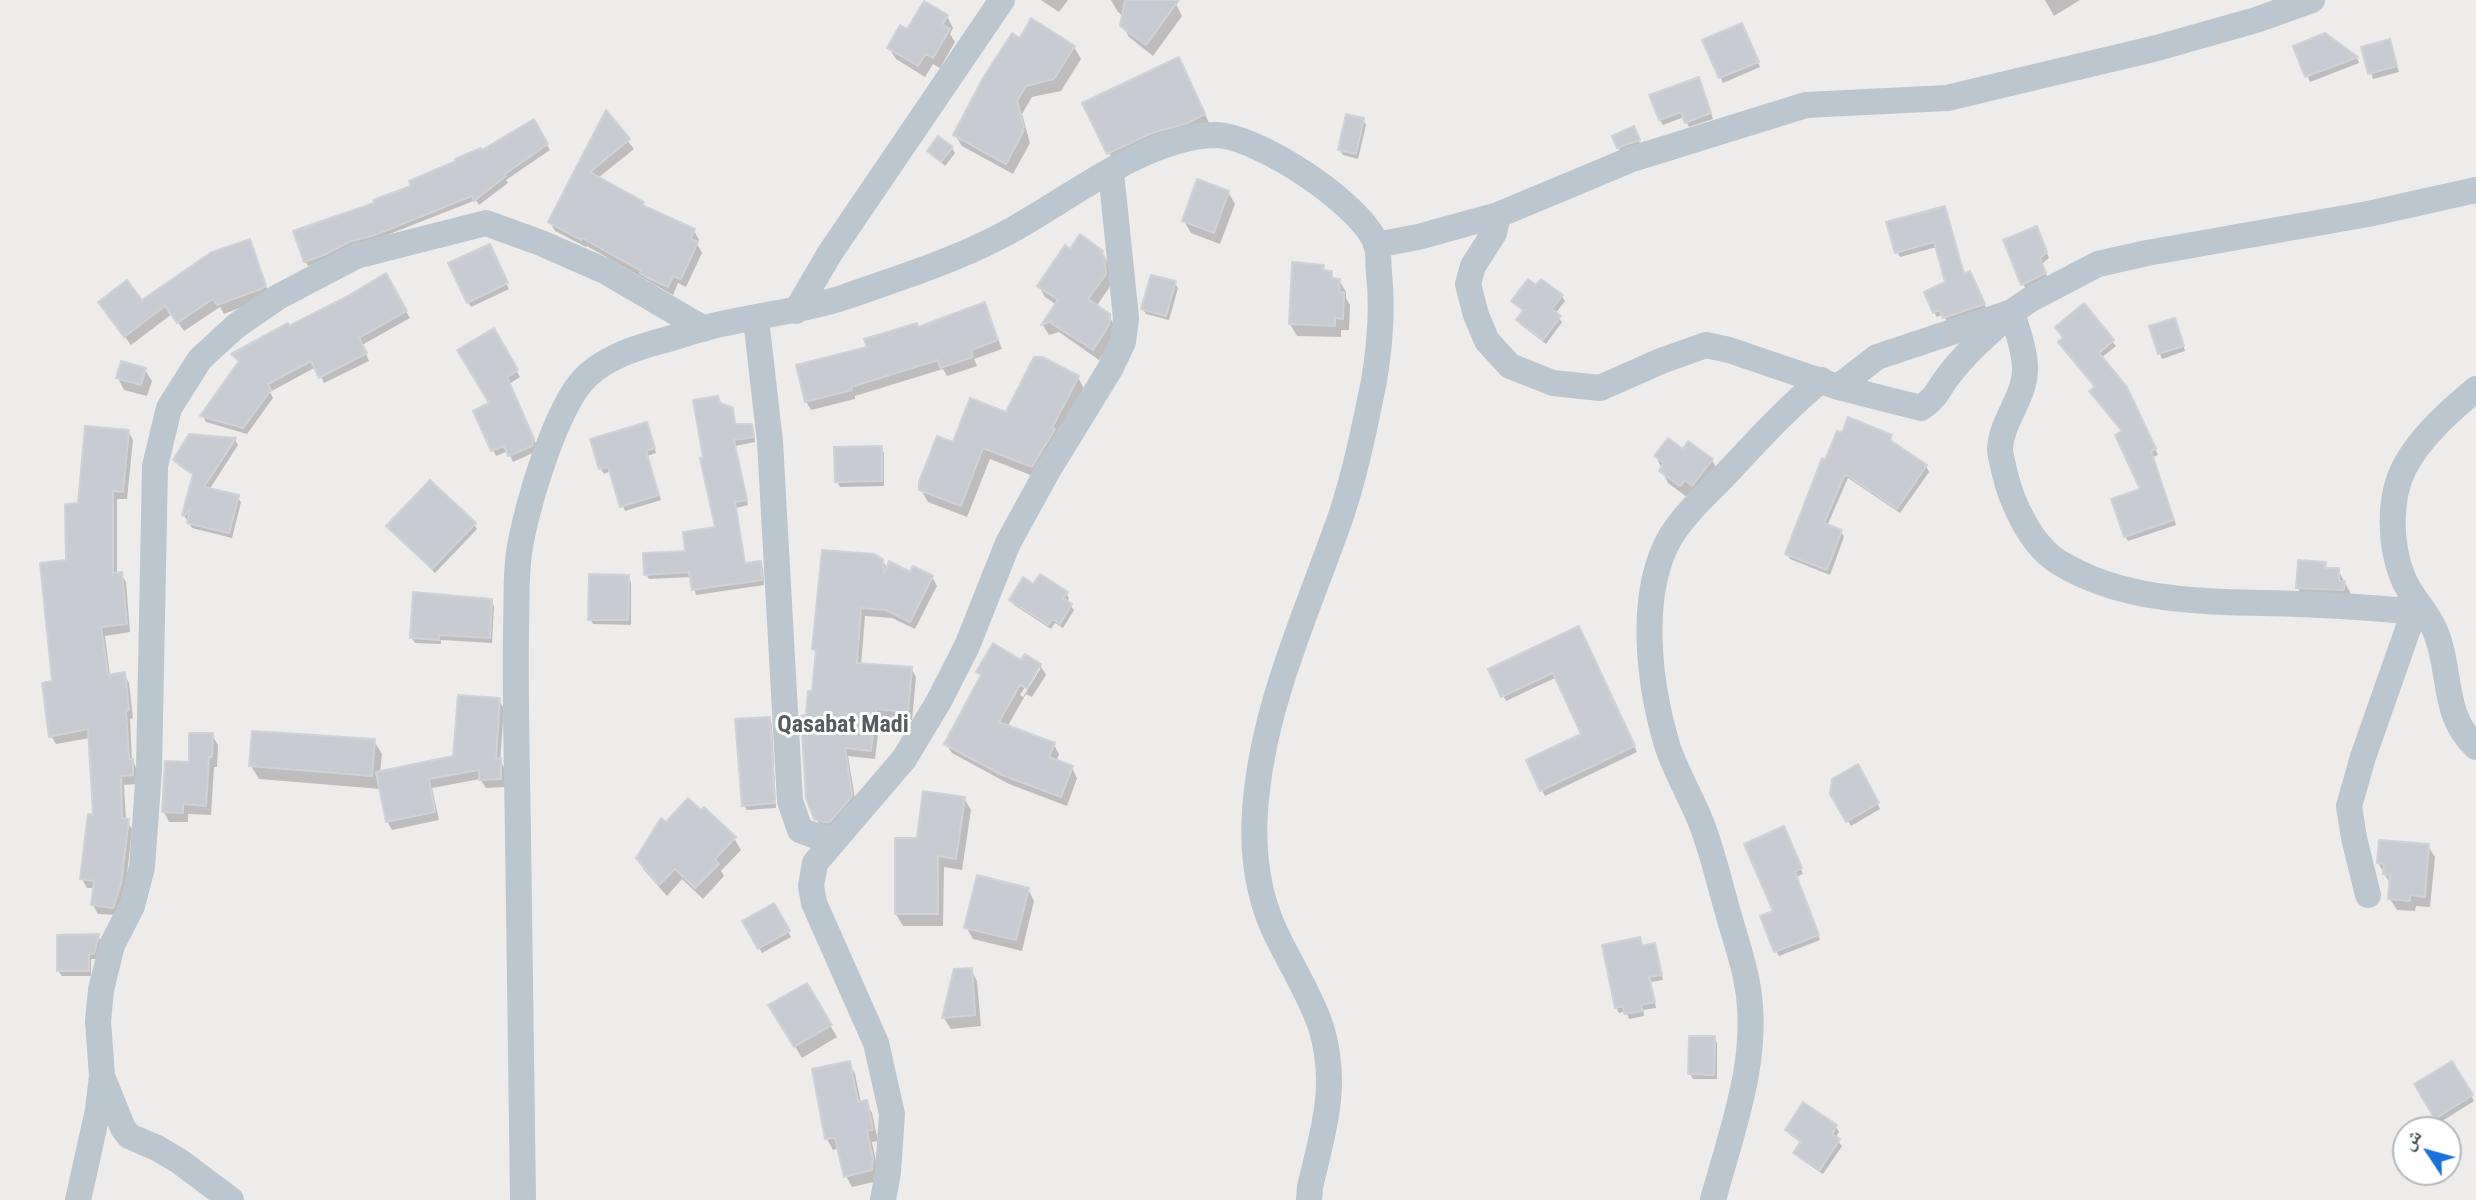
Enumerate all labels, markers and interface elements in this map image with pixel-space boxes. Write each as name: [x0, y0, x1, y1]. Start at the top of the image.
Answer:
district label: Qasabat Madi: [777, 712, 909, 740]
north arrow: [2392, 1116, 2462, 1186]
text: ش: [2396, 1125, 2426, 1154]

